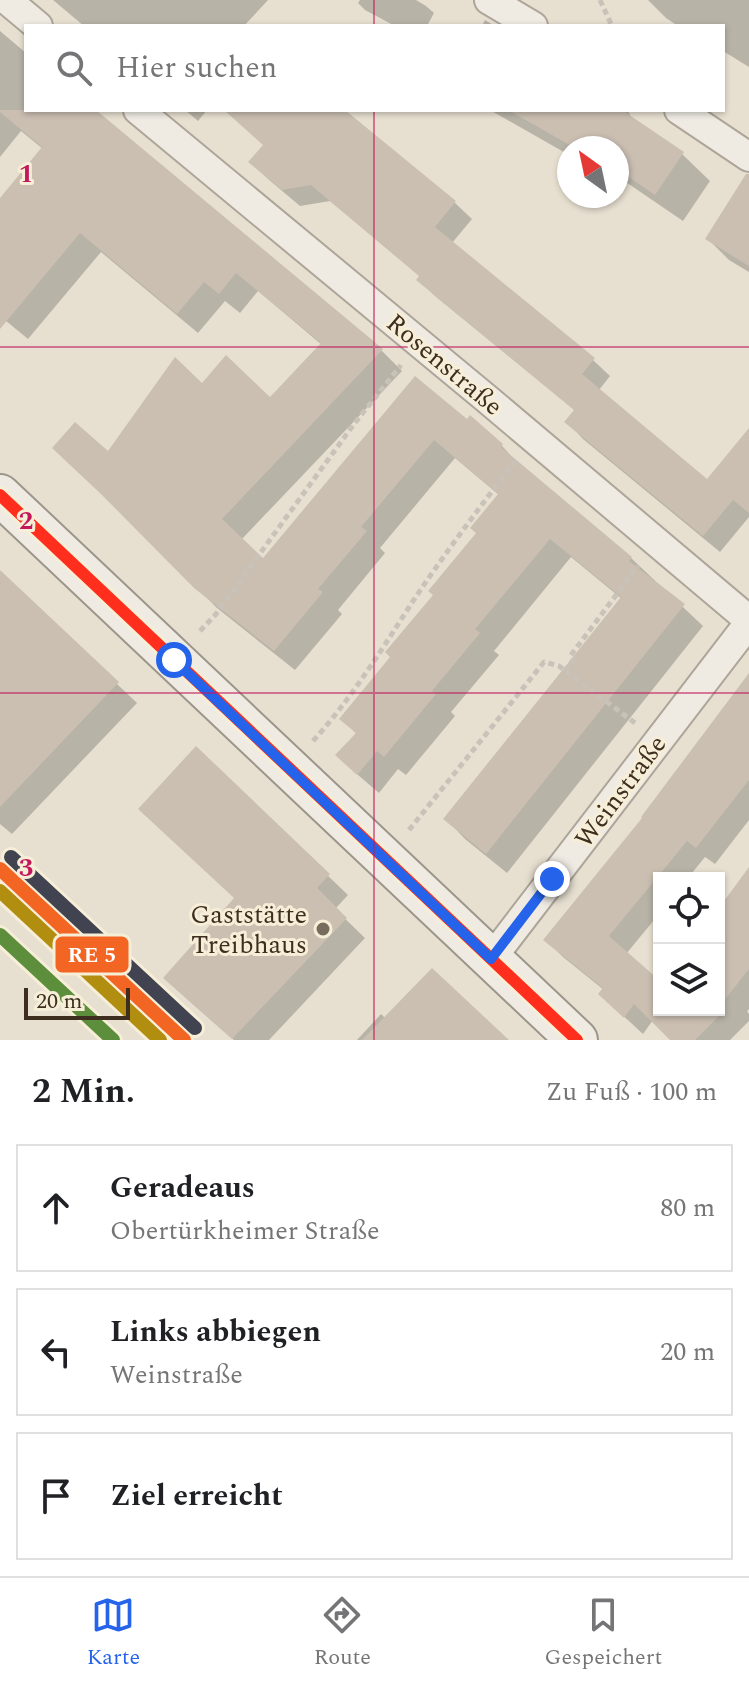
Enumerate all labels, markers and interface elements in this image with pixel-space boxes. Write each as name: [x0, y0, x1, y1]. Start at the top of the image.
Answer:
search box: [24, 24, 725, 112]
text: Hier suchen: [116, 45, 277, 91]
icon: search: [52, 46, 96, 90]
north arrow: [557, 136, 629, 208]
text: 1: [19, 154, 33, 194]
street label: Rosenstraße: [377, 304, 512, 426]
text: 2: [19, 501, 33, 541]
route start: [156, 642, 192, 678]
street label: Weinstraße: [565, 727, 677, 857]
text: 3: [19, 848, 33, 888]
route end: [534, 861, 570, 897]
map controls: [653, 872, 725, 1016]
button: locate: [653, 872, 725, 944]
place label: Gaststätte Treibhaus: [190, 895, 307, 965]
marker: Gaststätte Treibhaus: [314, 920, 332, 938]
line badge: RE 5: [54, 935, 130, 974]
text: RE 5: [68, 939, 116, 972]
button: layers: [653, 944, 725, 1016]
scale bar: [24, 984, 130, 1020]
text: 20 m: [36, 985, 82, 1018]
text: 2 Min.: [32, 1066, 135, 1118]
text: Zu Fuß · 100 m: [546, 1072, 717, 1112]
text: Geradeaus: [110, 1165, 255, 1211]
icon: ahead: [34, 1186, 78, 1230]
text: 80 m: [660, 1188, 715, 1228]
text: Obertürkheimer Straße: [110, 1211, 380, 1251]
text: Links abbiegen: [110, 1309, 321, 1355]
icon: left: [34, 1330, 78, 1374]
text: 20 m: [660, 1332, 715, 1372]
text: Weinstraße: [110, 1355, 243, 1395]
text: Ziel erreicht: [110, 1473, 283, 1519]
icon: arrive: [34, 1474, 78, 1518]
tab: Karte: [87, 1593, 140, 1674]
tab: Route: [314, 1593, 371, 1674]
tab: Gespeichert: [545, 1593, 662, 1674]

